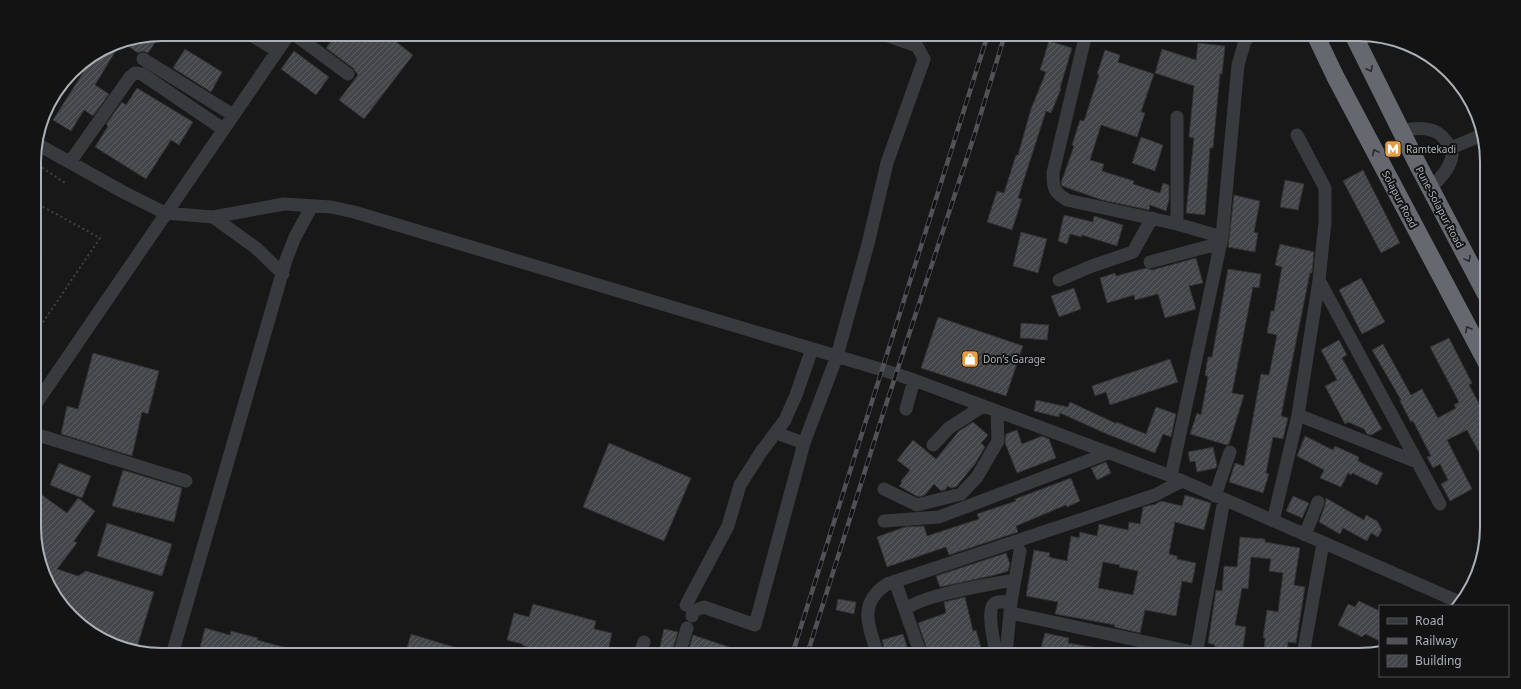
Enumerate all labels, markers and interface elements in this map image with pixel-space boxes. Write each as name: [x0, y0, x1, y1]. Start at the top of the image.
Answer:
one-way arrow: [1365, 65, 1373, 72]
metro station icon: Ramtekadi: [1383, 139, 1403, 159]
place label: Ramtekadi: [1406, 142, 1456, 156]
one-way arrow: [1372, 149, 1380, 156]
street label: Pune-Solapur Road: [1413, 164, 1467, 250]
street label: Solapur Road: [1379, 168, 1421, 230]
one-way arrow: [1463, 255, 1471, 263]
one-way arrow: [1466, 326, 1473, 333]
shop icon: Don’s Garage: [960, 349, 980, 369]
place label: Don’s Garage: [983, 352, 1046, 366]
legend: [1379, 605, 1509, 677]
text: Road: [1415, 612, 1444, 629]
text: Railway: [1415, 632, 1459, 649]
text: Building: [1415, 652, 1462, 669]

